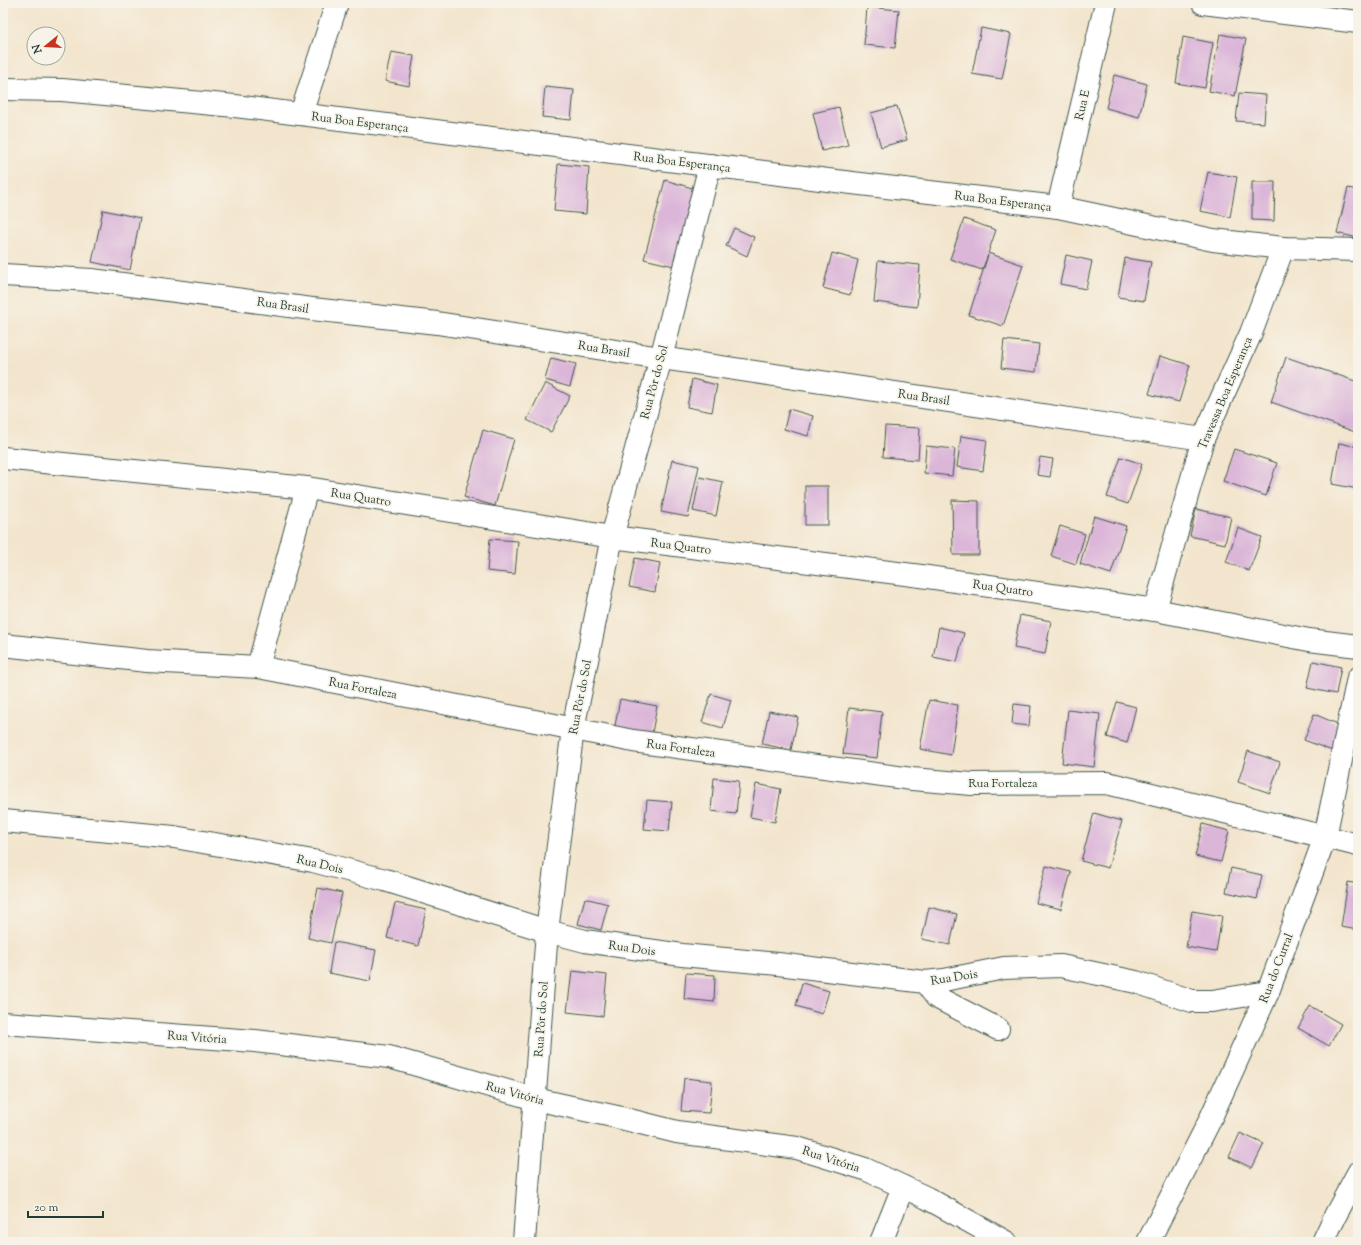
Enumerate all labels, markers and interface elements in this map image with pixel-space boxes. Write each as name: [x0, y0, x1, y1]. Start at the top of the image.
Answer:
north arrow: [26, 26, 66, 66]
text: N: [28, 42, 47, 56]
street label: Rua E: [1071, 88, 1095, 122]
street label: Rua Boa Esperança: [310, 108, 410, 138]
street label: Rua Boa Esperança: [632, 148, 732, 178]
street label: Rua Boa Esperança: [953, 187, 1053, 217]
street label: Rua Brasil: [256, 293, 311, 319]
street label: Travessa Boa Esperança: [1194, 334, 1258, 452]
street label: Rua Brasil: [577, 337, 632, 363]
street label: Rua Pôr do Sol: [636, 343, 674, 421]
street label: Rua Brasil: [897, 385, 952, 411]
street label: Rua Quatro: [329, 484, 393, 512]
street label: Rua Quatro: [650, 534, 713, 560]
street label: Rua Quatro: [971, 576, 1035, 602]
street label: Rua Pôr do Sol: [565, 658, 597, 736]
street label: Rua Fortaleza: [327, 674, 399, 705]
street label: Rua Fortaleza: [645, 735, 717, 763]
street label: Rua Fortaleza: [968, 775, 1038, 793]
street label: Rua Dois: [295, 851, 345, 879]
street label: Rua do Curral: [1255, 930, 1299, 1006]
street label: Rua Dois: [607, 937, 657, 961]
street label: Rua Dois: [929, 965, 979, 991]
street label: Rua Pôr do Sol: [530, 980, 554, 1058]
street label: Rua Vitória: [167, 1027, 228, 1049]
street label: Rua Vitória: [484, 1078, 546, 1111]
street label: Rua Vitória: [800, 1142, 862, 1178]
scale bar: [28, 1193, 103, 1219]
text: 20 m: [34, 1199, 59, 1217]

